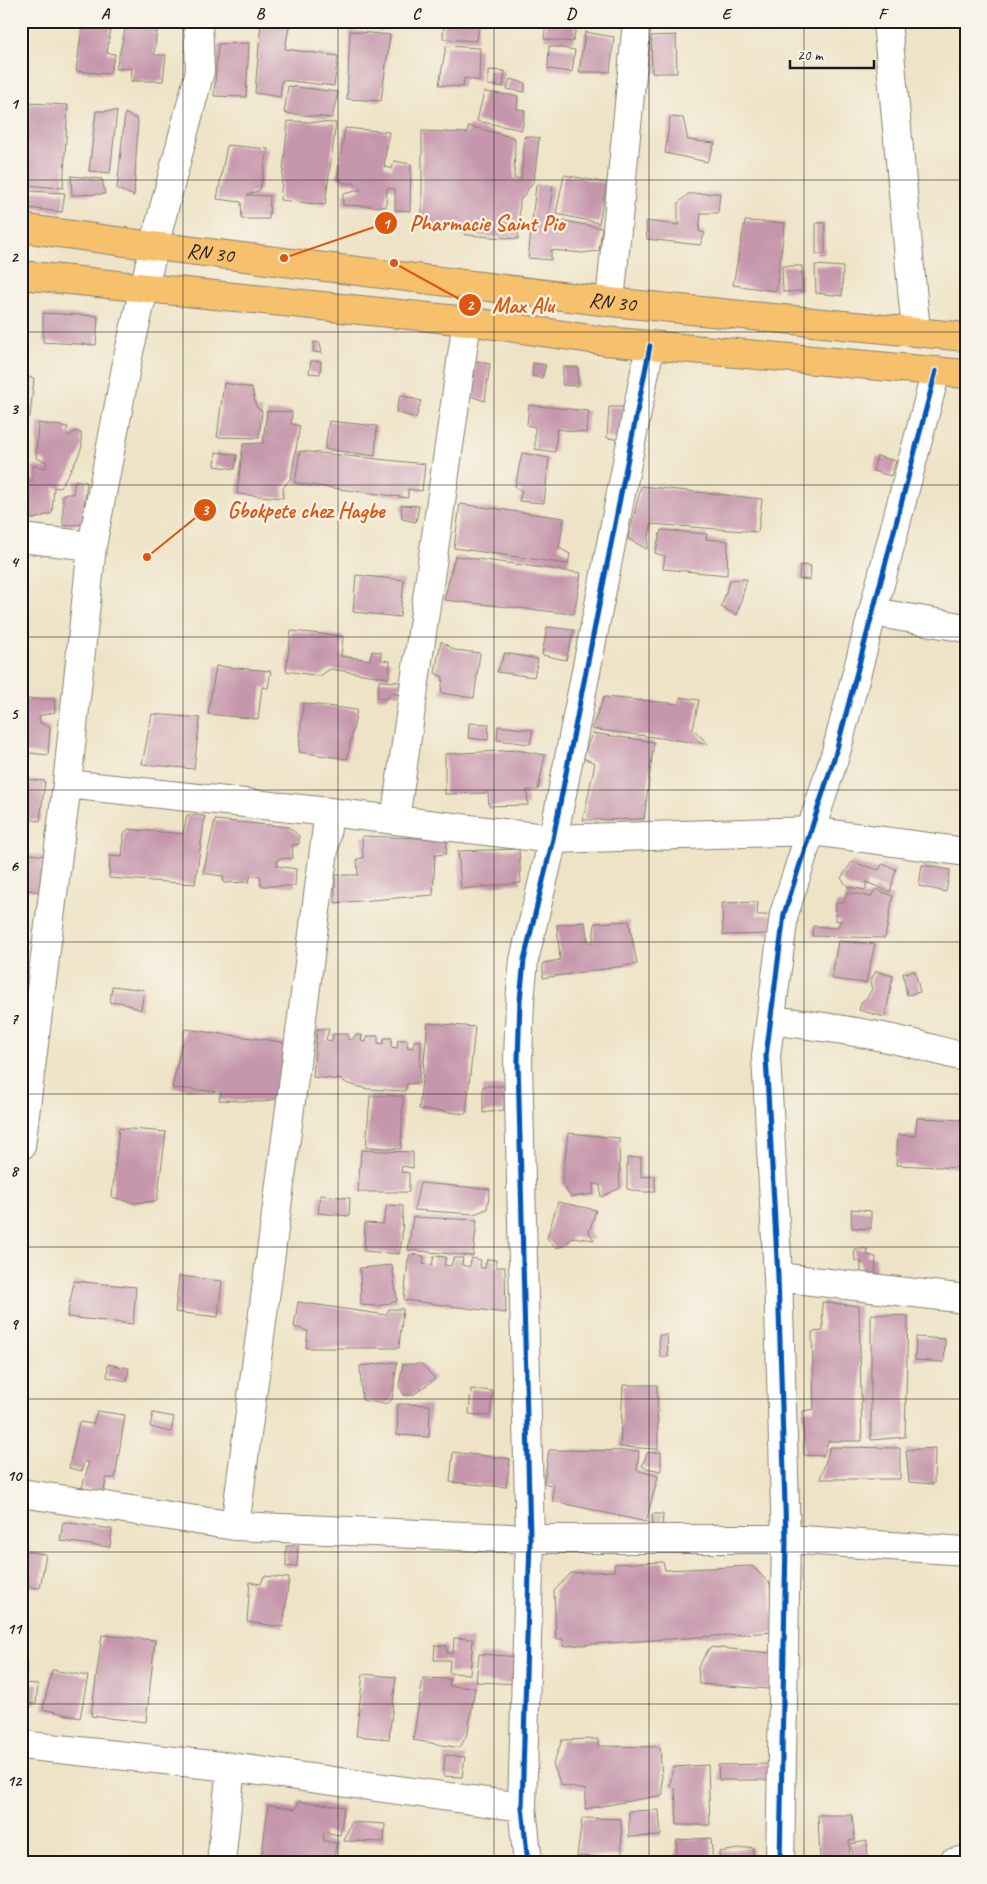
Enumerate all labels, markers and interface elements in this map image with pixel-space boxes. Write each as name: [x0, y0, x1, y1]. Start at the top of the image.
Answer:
text: A: [101, 4, 111, 24]
text: B: [256, 4, 266, 24]
text: C: [412, 4, 422, 24]
text: D: [566, 4, 577, 24]
text: E: [722, 4, 733, 24]
text: F: [878, 4, 889, 24]
scale bar: [790, 38, 873, 70]
text: 20 m: [797, 46, 824, 65]
text: 1: [10, 94, 19, 114]
callout: Pharmacie Saint Pio: [374, 205, 574, 242]
text: Pharmacie Saint Pio: [410, 210, 566, 238]
text: 1: [383, 215, 392, 234]
street label: RN 30: [185, 237, 237, 269]
text: 2: [10, 247, 19, 267]
callout: Max Alu: [457, 286, 564, 323]
street label: RN 30: [587, 287, 639, 318]
text: Max Alu: [492, 292, 556, 320]
text: 2: [467, 296, 475, 315]
text: 3: [10, 399, 19, 419]
callout: Gbokpete chez Hagbe: [192, 491, 395, 528]
text: Gbokpete chez Hagbe: [228, 497, 386, 525]
text: 3: [202, 501, 210, 520]
text: 4: [10, 552, 19, 572]
text: 5: [11, 704, 20, 724]
text: 6: [10, 856, 19, 876]
text: 7: [10, 1009, 19, 1029]
text: 8: [10, 1161, 19, 1181]
text: 9: [10, 1314, 19, 1334]
text: 10: [7, 1466, 23, 1486]
text: 11: [7, 1619, 23, 1639]
text: 12: [7, 1771, 23, 1791]

